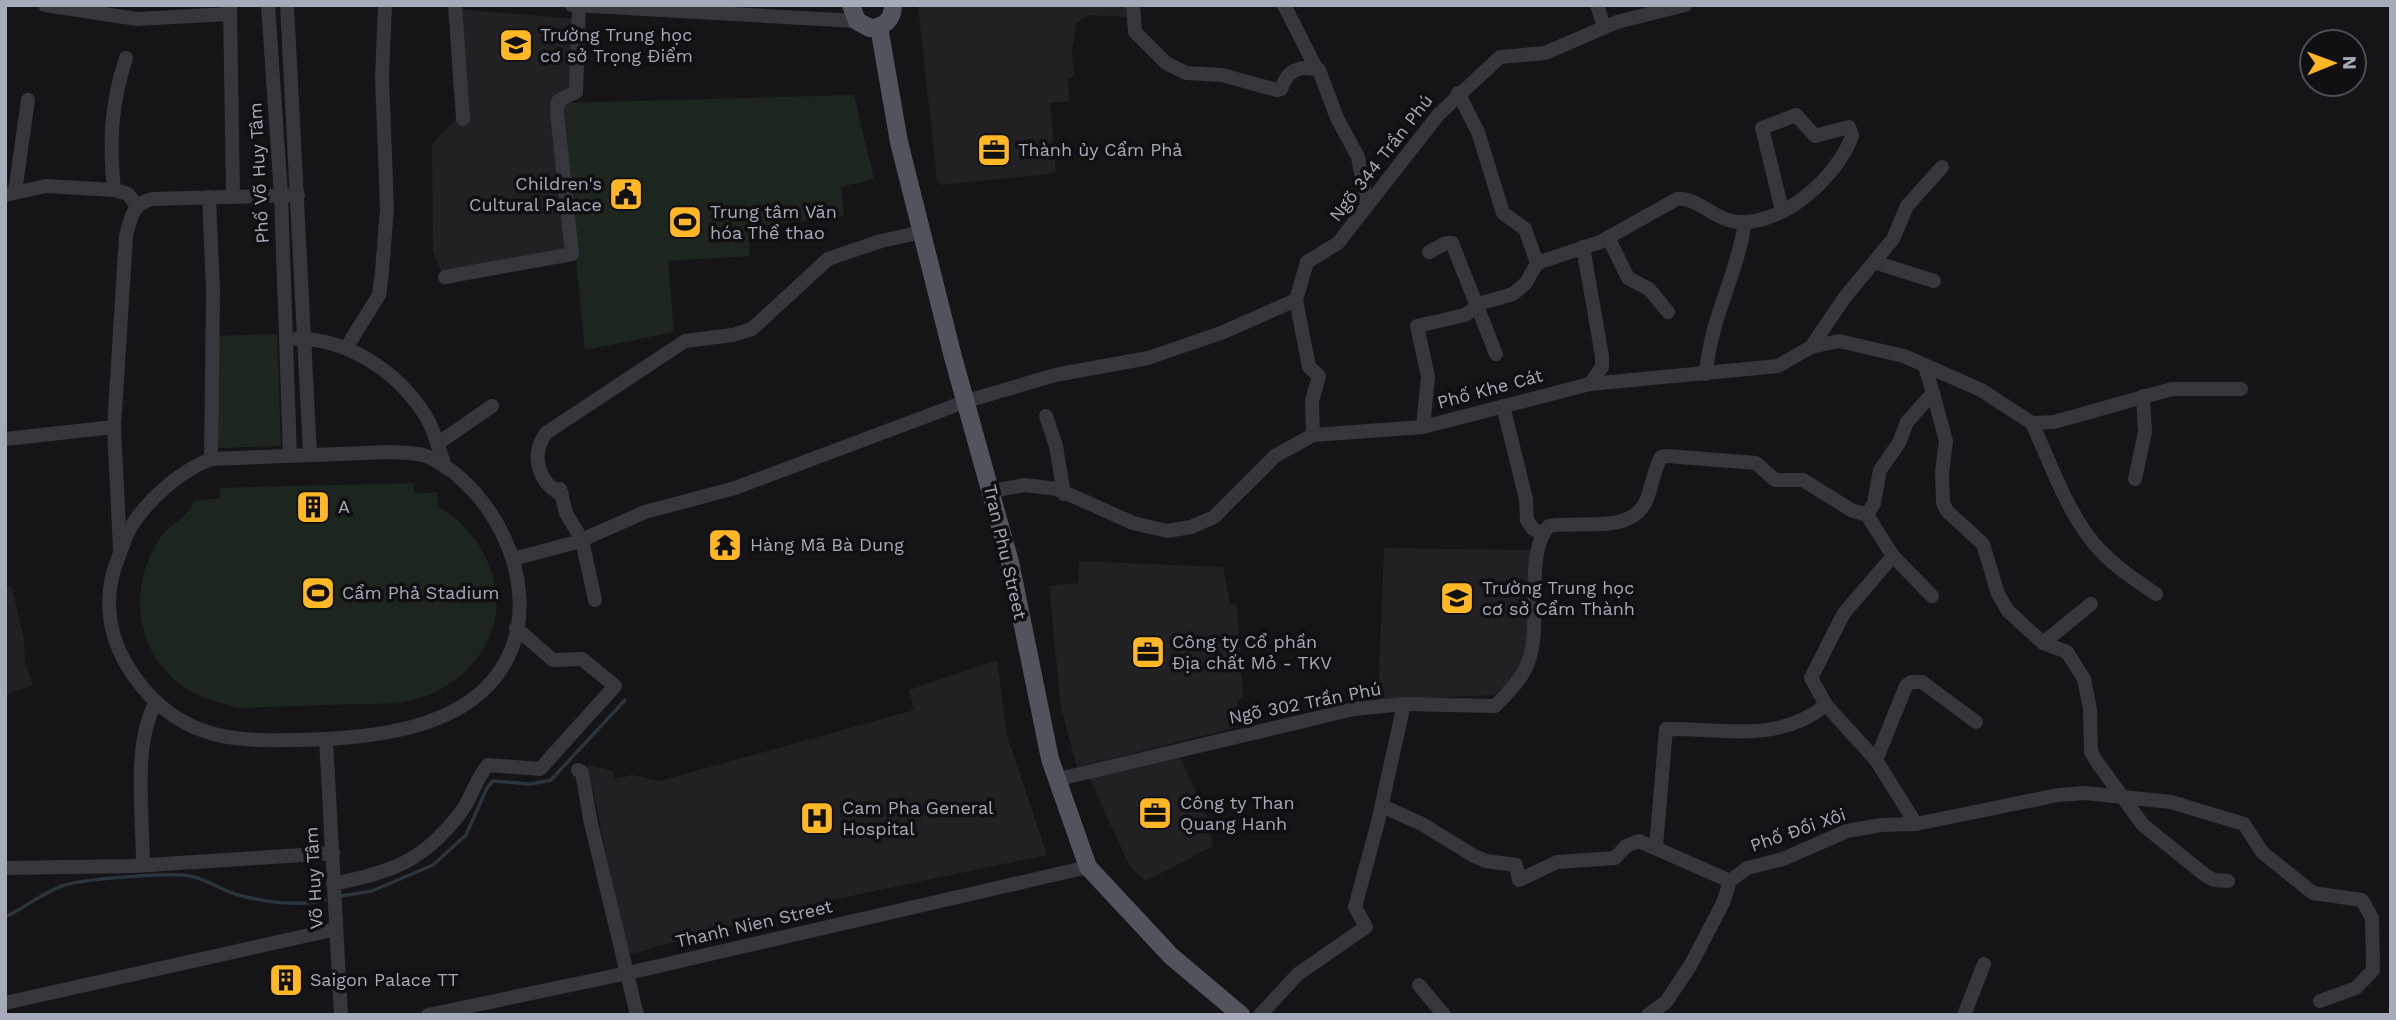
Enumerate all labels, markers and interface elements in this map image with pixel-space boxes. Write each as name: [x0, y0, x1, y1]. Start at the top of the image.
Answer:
place label: Trường Trung học cơ sở Trọng Điểm: [540, 24, 693, 66]
school or university icon: Trường Trung học cơ sở Trọng Điểm: [497, 26, 535, 64]
north arrow: [2298, 28, 2368, 98]
text: N: [2338, 55, 2361, 70]
street label: Ngõ 344 Trần Phú: [1325, 90, 1437, 225]
street label: Phố Võ Huy Tâm: [244, 102, 273, 244]
office icon: Thành ủy Cẩm Phả: [975, 131, 1013, 169]
place label: Thành ủy Cẩm Phả: [1018, 139, 1182, 160]
place label: Children's Cultural Palace: [469, 173, 602, 215]
public building icon: Children's Cultural Palace: [607, 175, 645, 213]
place label: Trung tâm Văn hóa Thể thao: [710, 201, 837, 243]
sports icon: Trung tâm Văn hóa Thể thao: [666, 203, 704, 241]
street label: Phố Khe Cát: [1435, 364, 1545, 413]
street label: Tran Phu Street: [980, 482, 1031, 622]
building icon: A: [294, 488, 332, 526]
place label: A: [338, 496, 350, 517]
temple icon: Hàng Mã Bà Dung: [706, 526, 744, 564]
place label: Hàng Mã Bà Dung: [750, 534, 904, 555]
sports icon: Cẩm Phả Stadium: [299, 574, 337, 612]
place label: Trường Trung học cơ sở Cẩm Thành: [1482, 577, 1635, 619]
school or university icon: Trường Trung học cơ sở Cẩm Thành: [1438, 579, 1476, 617]
place label: Cẩm Phả Stadium: [342, 582, 499, 603]
place label: Công ty Cổ phần Địa chất Mỏ - TKV: [1172, 631, 1332, 673]
office icon: Công ty Cổ phần Địa chất Mỏ - TKV: [1129, 633, 1167, 671]
street label: Ngõ 302 Trần Phú: [1227, 677, 1383, 728]
place label: Công ty Than Quang Hanh: [1180, 792, 1295, 834]
office icon: Công ty Than Quang Hanh: [1136, 794, 1174, 832]
place label: Cam Pha General Hospital: [842, 797, 994, 839]
hospital icon: Cam Pha General Hospital: [798, 799, 836, 837]
street label: Phố Đồi Xôi: [1747, 803, 1848, 856]
street label: Võ Huy Tâm: [300, 826, 327, 930]
street label: Thanh Nien Street: [674, 895, 835, 952]
building icon: Saigon Palace TT: [267, 961, 305, 999]
place label: Saigon Palace TT: [310, 969, 459, 990]

